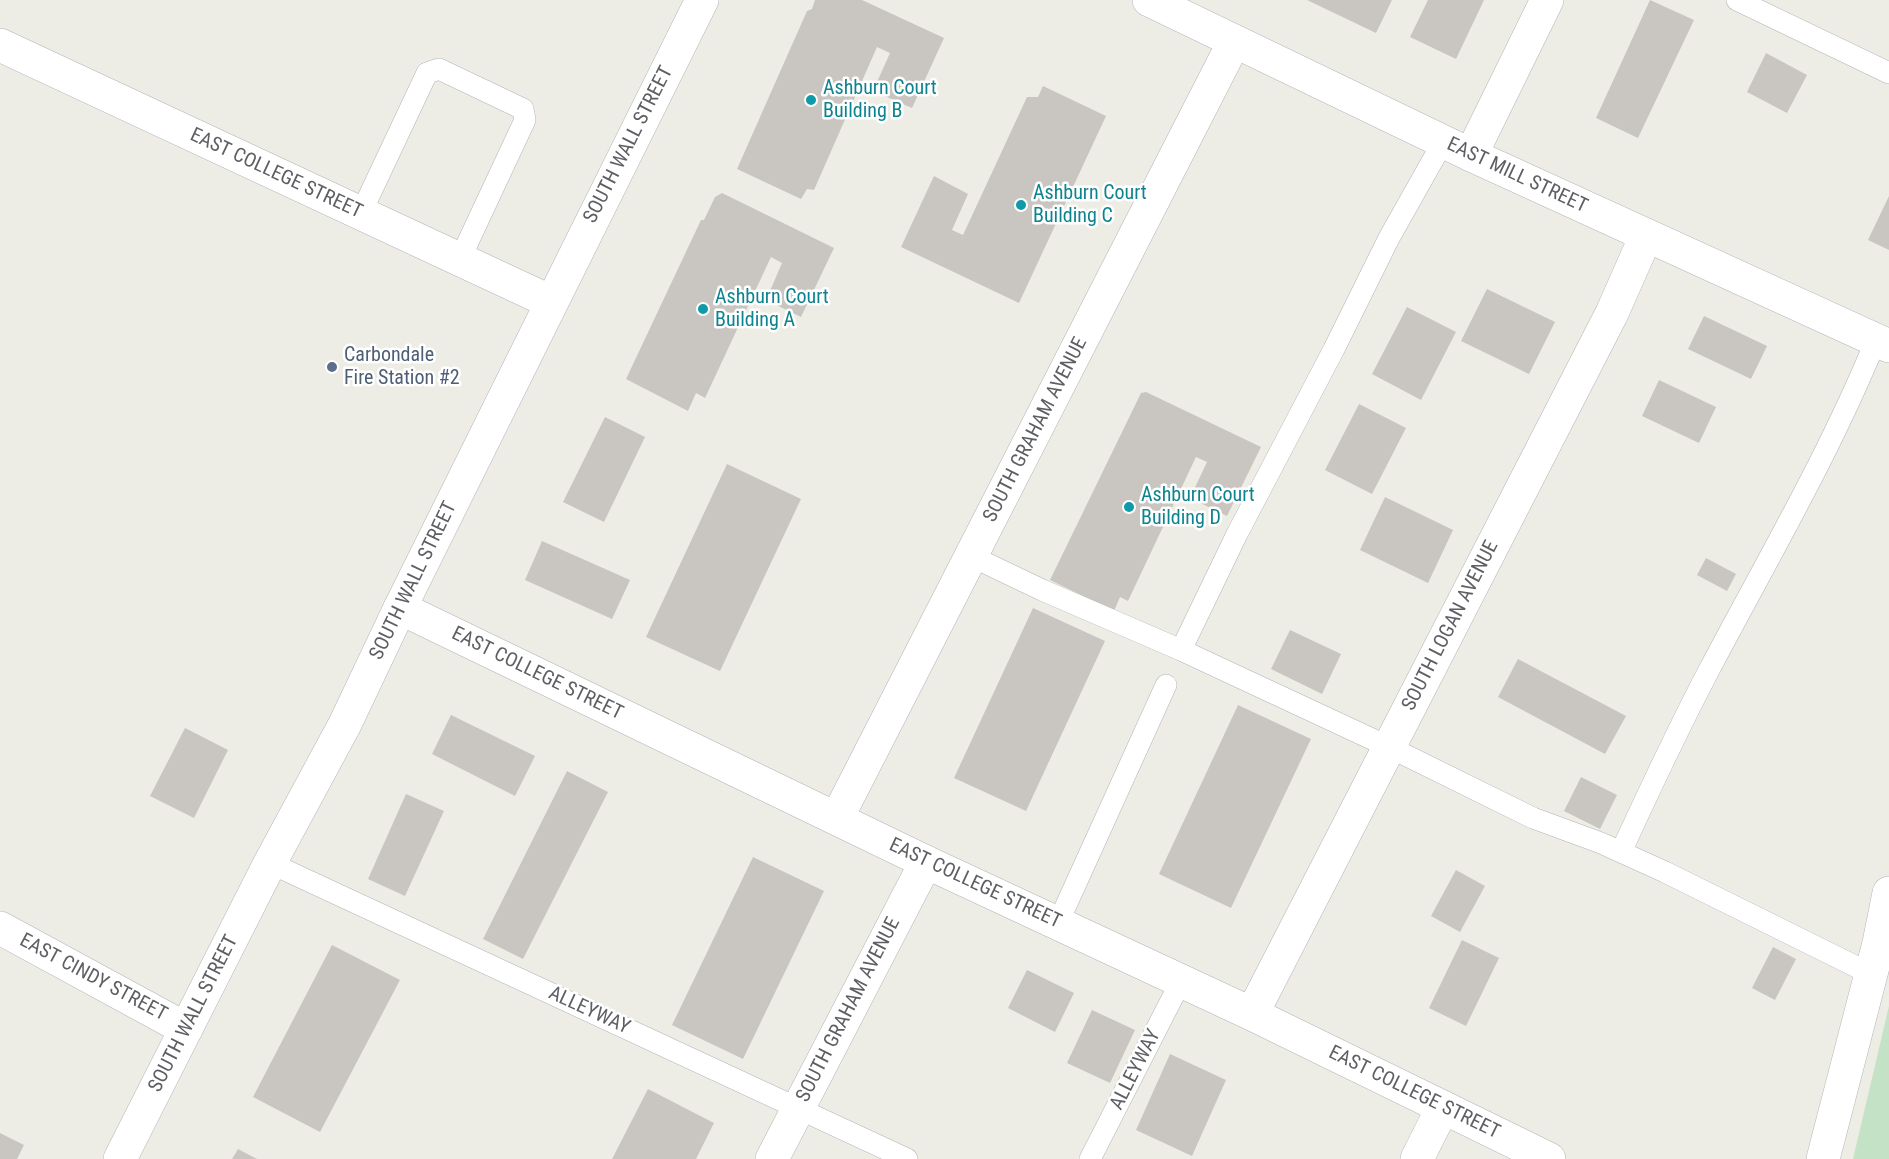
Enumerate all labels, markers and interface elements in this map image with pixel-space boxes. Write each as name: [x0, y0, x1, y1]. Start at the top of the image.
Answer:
street label: SOUTH WALL STREET: [579, 63, 679, 227]
place label: Ashburn Court Building B: [823, 77, 937, 124]
marker: Ashburn Court Building B: [804, 93, 818, 107]
street label: EAST COLLEGE STREET: [186, 124, 366, 224]
street label: EAST MILL STREET: [1443, 133, 1591, 219]
place label: Ashburn Court Building C: [1033, 182, 1147, 229]
marker: Ashburn Court Building C: [1014, 198, 1028, 212]
place label: Ashburn Court Building A: [715, 286, 829, 333]
marker: Ashburn Court Building A: [696, 302, 710, 316]
street label: SOUTH GRAHAM AVENUE: [979, 334, 1093, 526]
place label: Carbondale Fire Station #2: [344, 344, 460, 391]
marker: Carbondale Fire Station #2: [325, 360, 339, 374]
place label: Ashburn Court Building D: [1141, 484, 1255, 531]
street label: SOUTH WALL STREET: [365, 498, 463, 664]
marker: Ashburn Court Building D: [1122, 500, 1136, 514]
street label: SOUTH LOGAN AVENUE: [1398, 537, 1504, 715]
street label: EAST COLLEGE STREET: [448, 622, 626, 726]
street label: EAST COLLEGE STREET: [885, 834, 1065, 934]
street label: SOUTH GRAHAM AVENUE: [792, 914, 906, 1106]
street label: EAST CINDY STREET: [15, 929, 171, 1027]
street label: SOUTH WALL STREET: [144, 932, 244, 1096]
street label: ALLEYWAY: [544, 982, 634, 1040]
street label: ALLEYWAY: [1106, 1026, 1166, 1114]
street label: EAST COLLEGE STREET: [1325, 1041, 1503, 1145]

